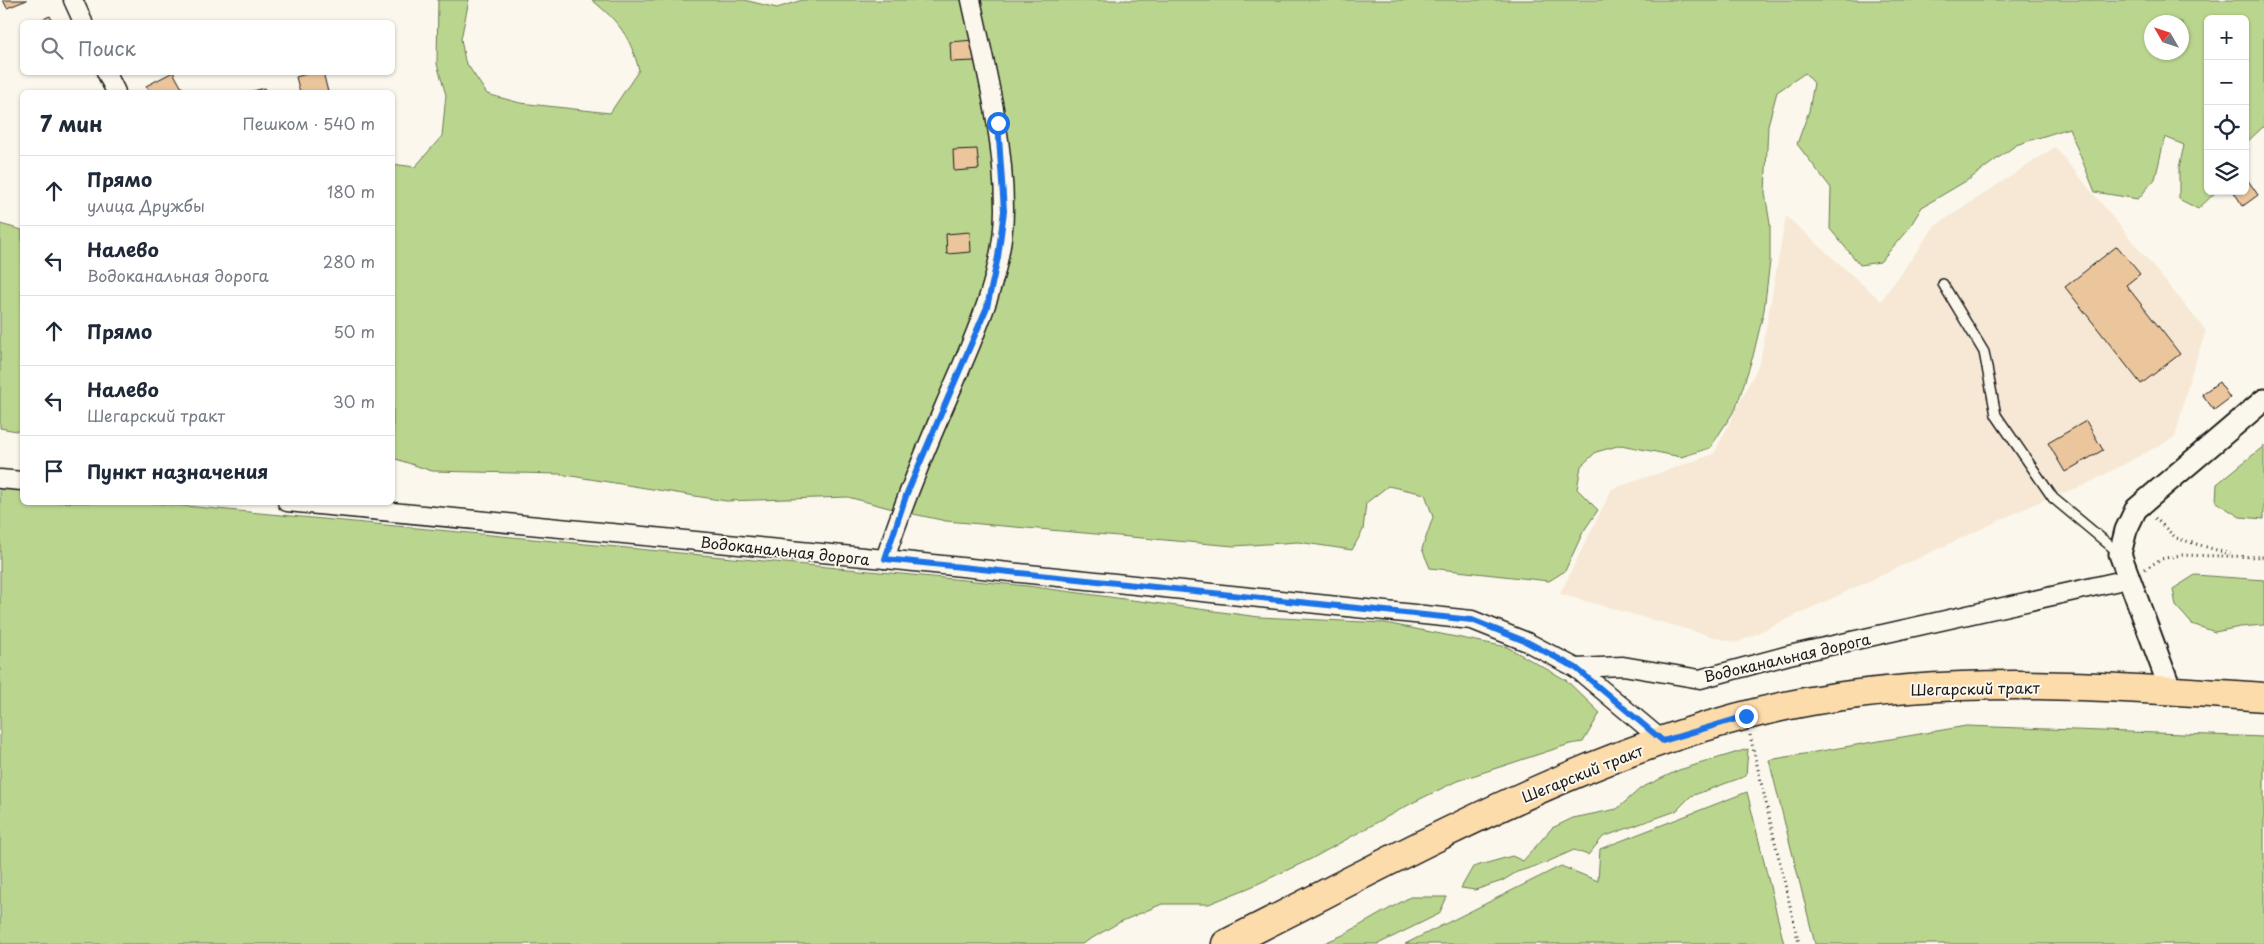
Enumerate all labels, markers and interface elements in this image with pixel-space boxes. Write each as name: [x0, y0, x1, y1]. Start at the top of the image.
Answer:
north arrow: [2144, 15, 2189, 60]
map controls: [2204, 15, 2249, 195]
button: +: [2204, 15, 2249, 60]
search box: [20, 20, 395, 75]
icon: search: [38, 34, 66, 62]
text: Поиск: [78, 34, 136, 62]
button: −: [2204, 60, 2249, 105]
button: locate: [2204, 105, 2249, 150]
text: 7 мин: [40, 107, 103, 139]
text: Пешком · 540 m: [242, 111, 375, 135]
route start: [987, 112, 1010, 135]
button: layers: [2204, 150, 2249, 195]
text: Прямо: [87, 165, 152, 193]
icon: ahead: [40, 177, 68, 205]
text: 180 m: [327, 179, 375, 203]
text: улица Дружбы: [87, 193, 205, 217]
text: Налево: [87, 235, 159, 263]
icon: left: [40, 247, 68, 275]
text: 280 m: [323, 249, 375, 273]
text: Водоканальная дорога: [87, 263, 269, 287]
icon: ahead: [40, 317, 68, 345]
text: Прямо: [87, 317, 152, 345]
text: 50 m: [334, 319, 375, 343]
text: Налево: [87, 375, 159, 403]
icon: left: [40, 387, 68, 415]
text: 30 m: [333, 389, 375, 413]
text: Шегарский тракт: [87, 403, 225, 427]
icon: arrive: [40, 457, 68, 485]
text: Пункт назначения: [87, 457, 268, 485]
street label: Водоканальная дорога: [699, 530, 872, 570]
street label: Водоканальная дорога: [1701, 626, 1873, 687]
street label: Шегарский тракт: [1910, 675, 2041, 701]
route end: [1735, 705, 1758, 728]
street label: Шегарский тракт: [1518, 738, 1647, 808]

